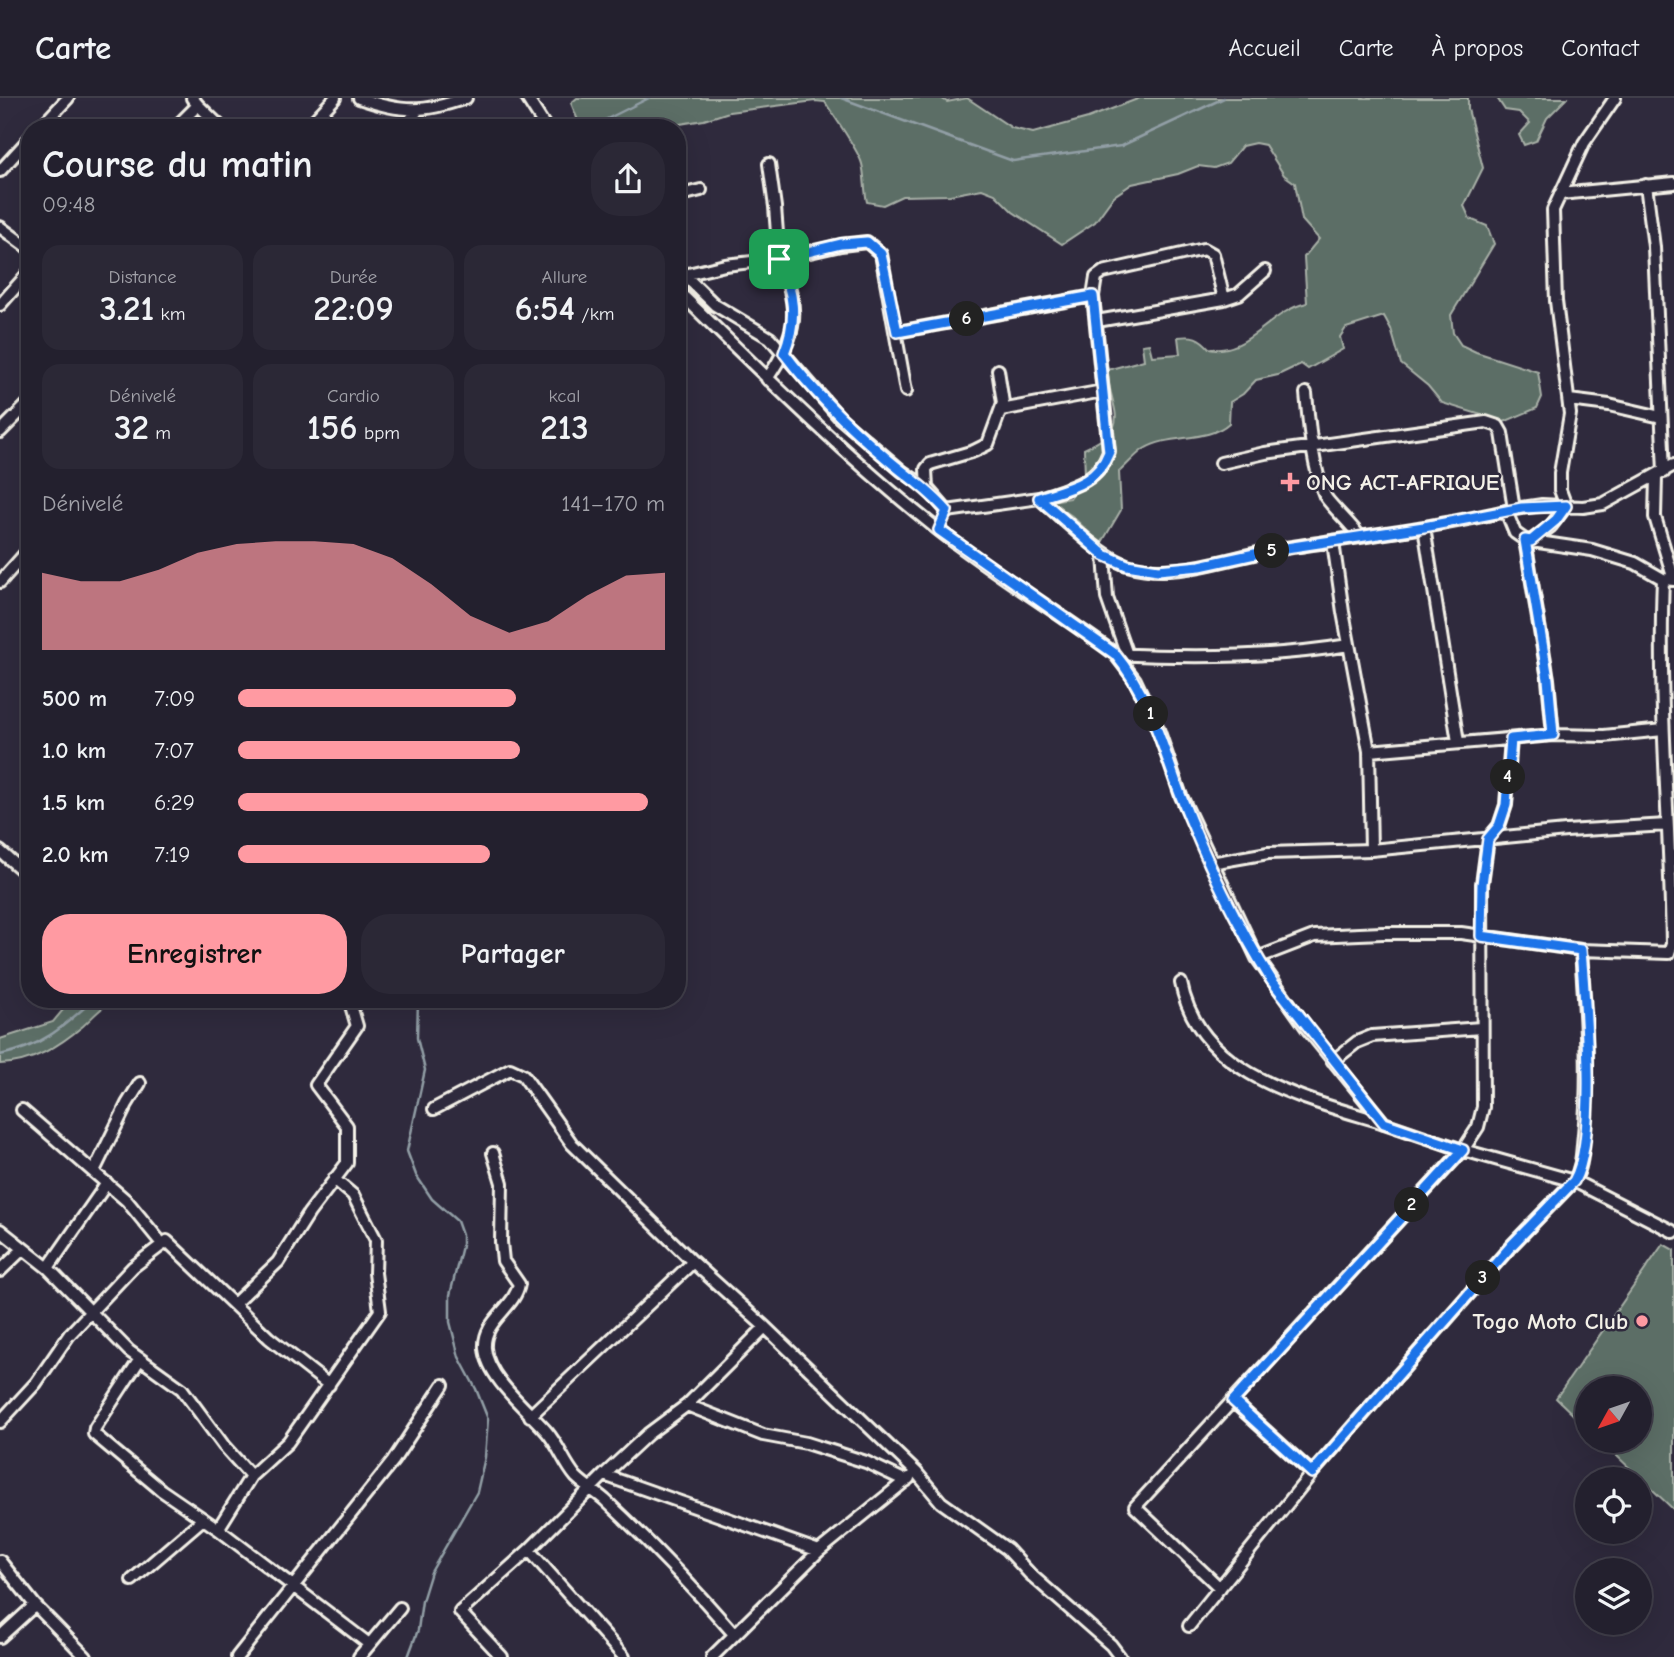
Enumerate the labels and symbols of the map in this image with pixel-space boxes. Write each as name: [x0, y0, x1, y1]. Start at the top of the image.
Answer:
pin: [749, 229, 809, 289]
pin: 6: [950, 302, 984, 336]
place label: ONG ACT-AFRIQUE: [1306, 469, 1500, 496]
marker: ONG ACT-AFRIQUE: [1280, 472, 1300, 492]
pin: 5: [1254, 533, 1290, 568]
pin: 1: [1134, 696, 1168, 732]
pin: 4: [1490, 760, 1526, 794]
pin: 2: [1394, 1188, 1430, 1222]
pin: 3: [1466, 1260, 1500, 1296]
place label: Togo Moto Club: [1473, 1308, 1628, 1335]
marker: Togo Moto Club: [1634, 1313, 1650, 1329]
north arrow: [1575, 1376, 1652, 1452]

